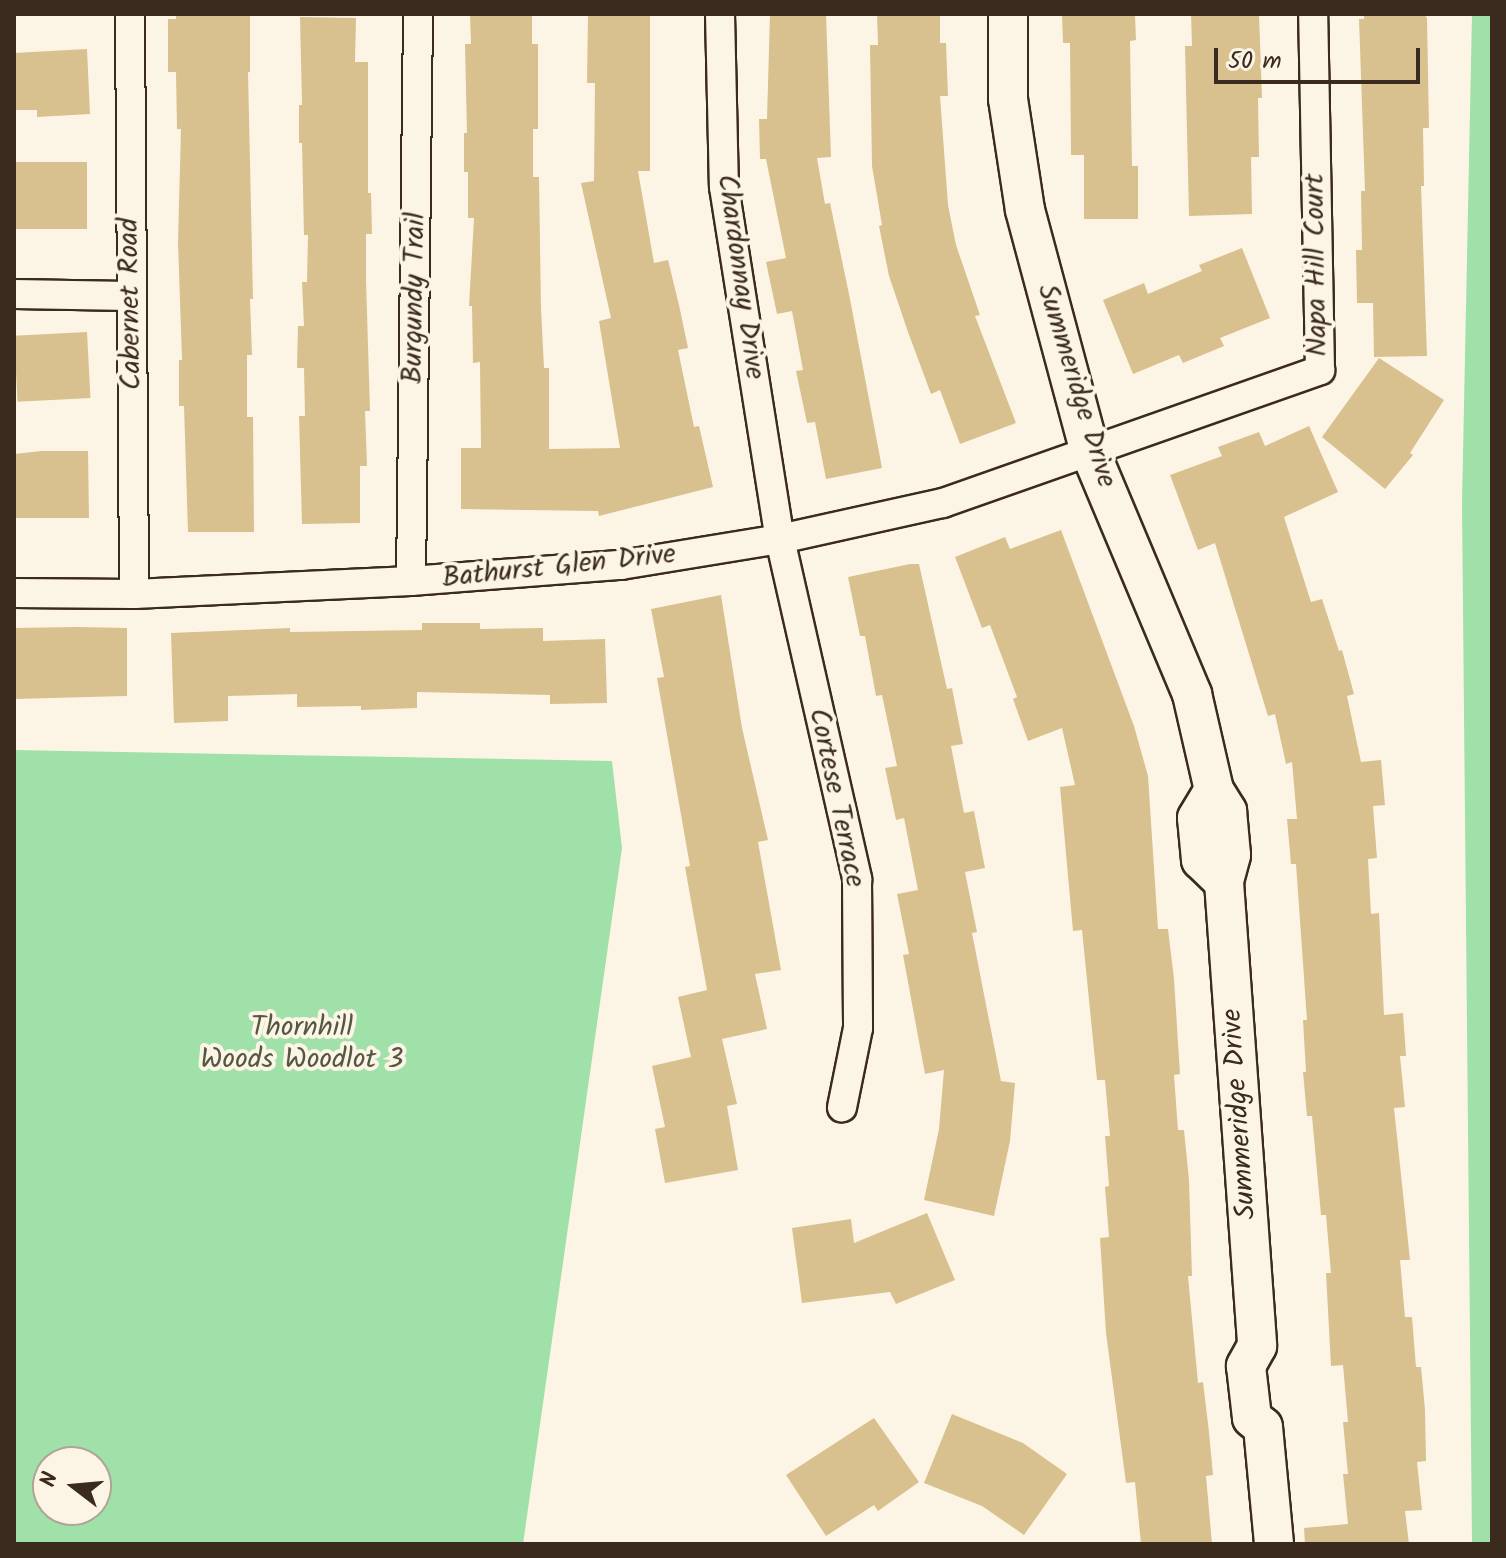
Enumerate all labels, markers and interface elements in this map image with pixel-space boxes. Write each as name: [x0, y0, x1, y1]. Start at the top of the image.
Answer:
scale bar: [1218, 32, 1424, 82]
text: 50 m: [1228, 42, 1282, 81]
street label: Chardonnay Drive: [709, 172, 771, 382]
street label: Napa Hill Court: [1299, 173, 1335, 357]
street label: Burgundy Trail: [397, 212, 433, 384]
street label: Cabernet Road: [113, 218, 149, 390]
street label: Summeridge Drive: [1029, 280, 1123, 492]
street label: Bathurst Glen Drive: [441, 538, 677, 596]
street label: Cortese Terrace: [801, 705, 871, 891]
street label: Summeridge Drive: [1216, 1008, 1264, 1220]
park label: Thornhill Woods Woodlot 3: [200, 1011, 404, 1077]
north arrow: [32, 1446, 112, 1526]
text: N: [32, 1468, 69, 1491]

